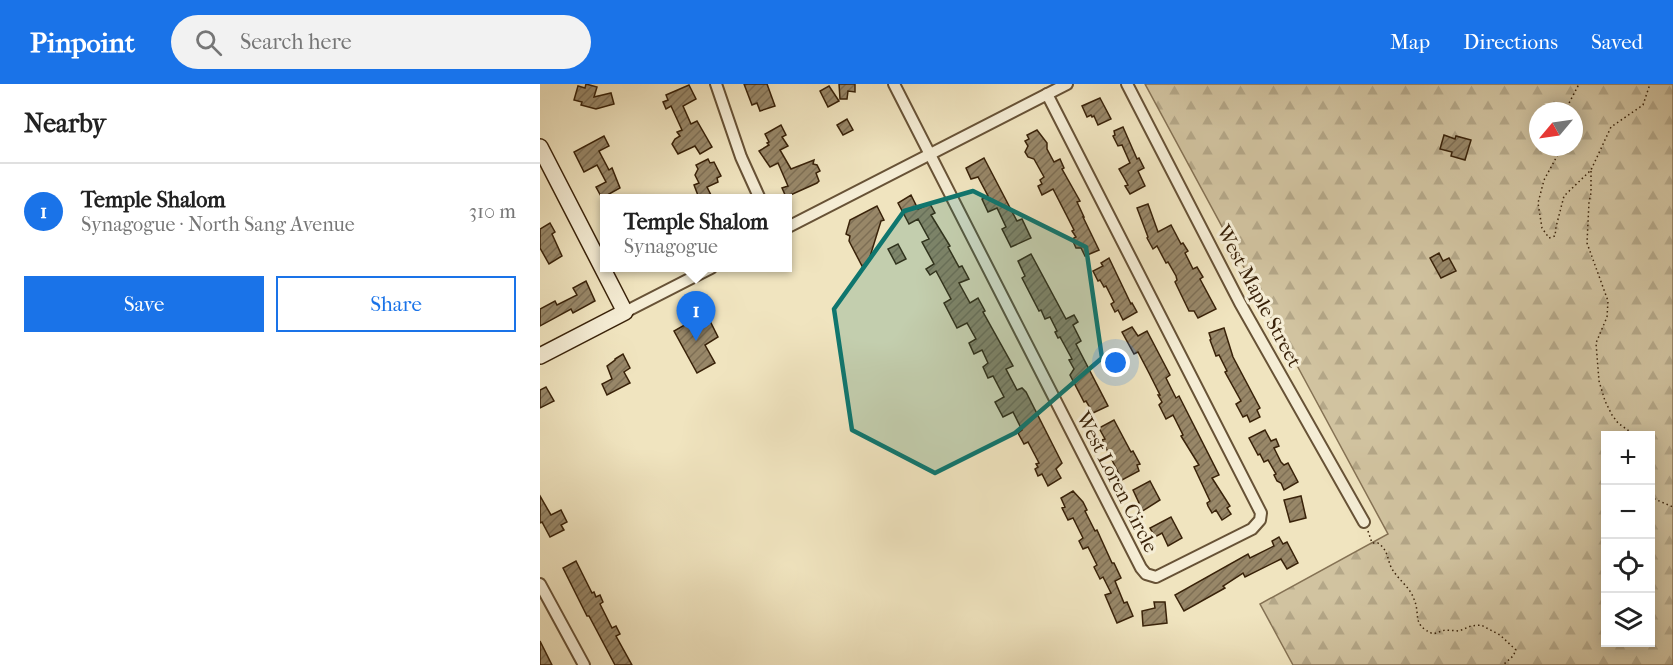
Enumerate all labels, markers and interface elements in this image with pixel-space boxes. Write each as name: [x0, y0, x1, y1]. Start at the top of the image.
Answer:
search box: [171, 15, 591, 69]
text: Pinpoint: [30, 26, 135, 59]
icon: search: [192, 26, 225, 59]
text: Search here: [240, 29, 352, 55]
text: Map: [1390, 30, 1430, 54]
text: Directions: [1463, 30, 1558, 54]
text: Saved: [1591, 30, 1643, 54]
north arrow: [1529, 102, 1583, 156]
text: Nearby: [24, 108, 106, 139]
text: Temple Shalom: [81, 187, 226, 213]
popup: [600, 194, 792, 272]
text: 1: [40, 200, 47, 223]
text: 310 m: [469, 200, 516, 223]
text: Temple Shalom: [624, 209, 768, 235]
text: Synagogue · North Sang Avenue: [81, 213, 355, 236]
street label: West Maple Street: [1211, 220, 1306, 371]
text: Synagogue: [624, 235, 718, 258]
button: Save: [24, 276, 264, 332]
button: Share: [276, 276, 516, 332]
pin: 1: [676, 292, 716, 341]
your location: [1101, 348, 1130, 377]
street label: West Loren Circle: [1071, 407, 1162, 556]
map controls: [1601, 431, 1655, 647]
button: +: [1601, 431, 1655, 485]
button: −: [1601, 485, 1655, 539]
button: locate: [1601, 539, 1655, 593]
button: layers: [1601, 593, 1655, 647]

